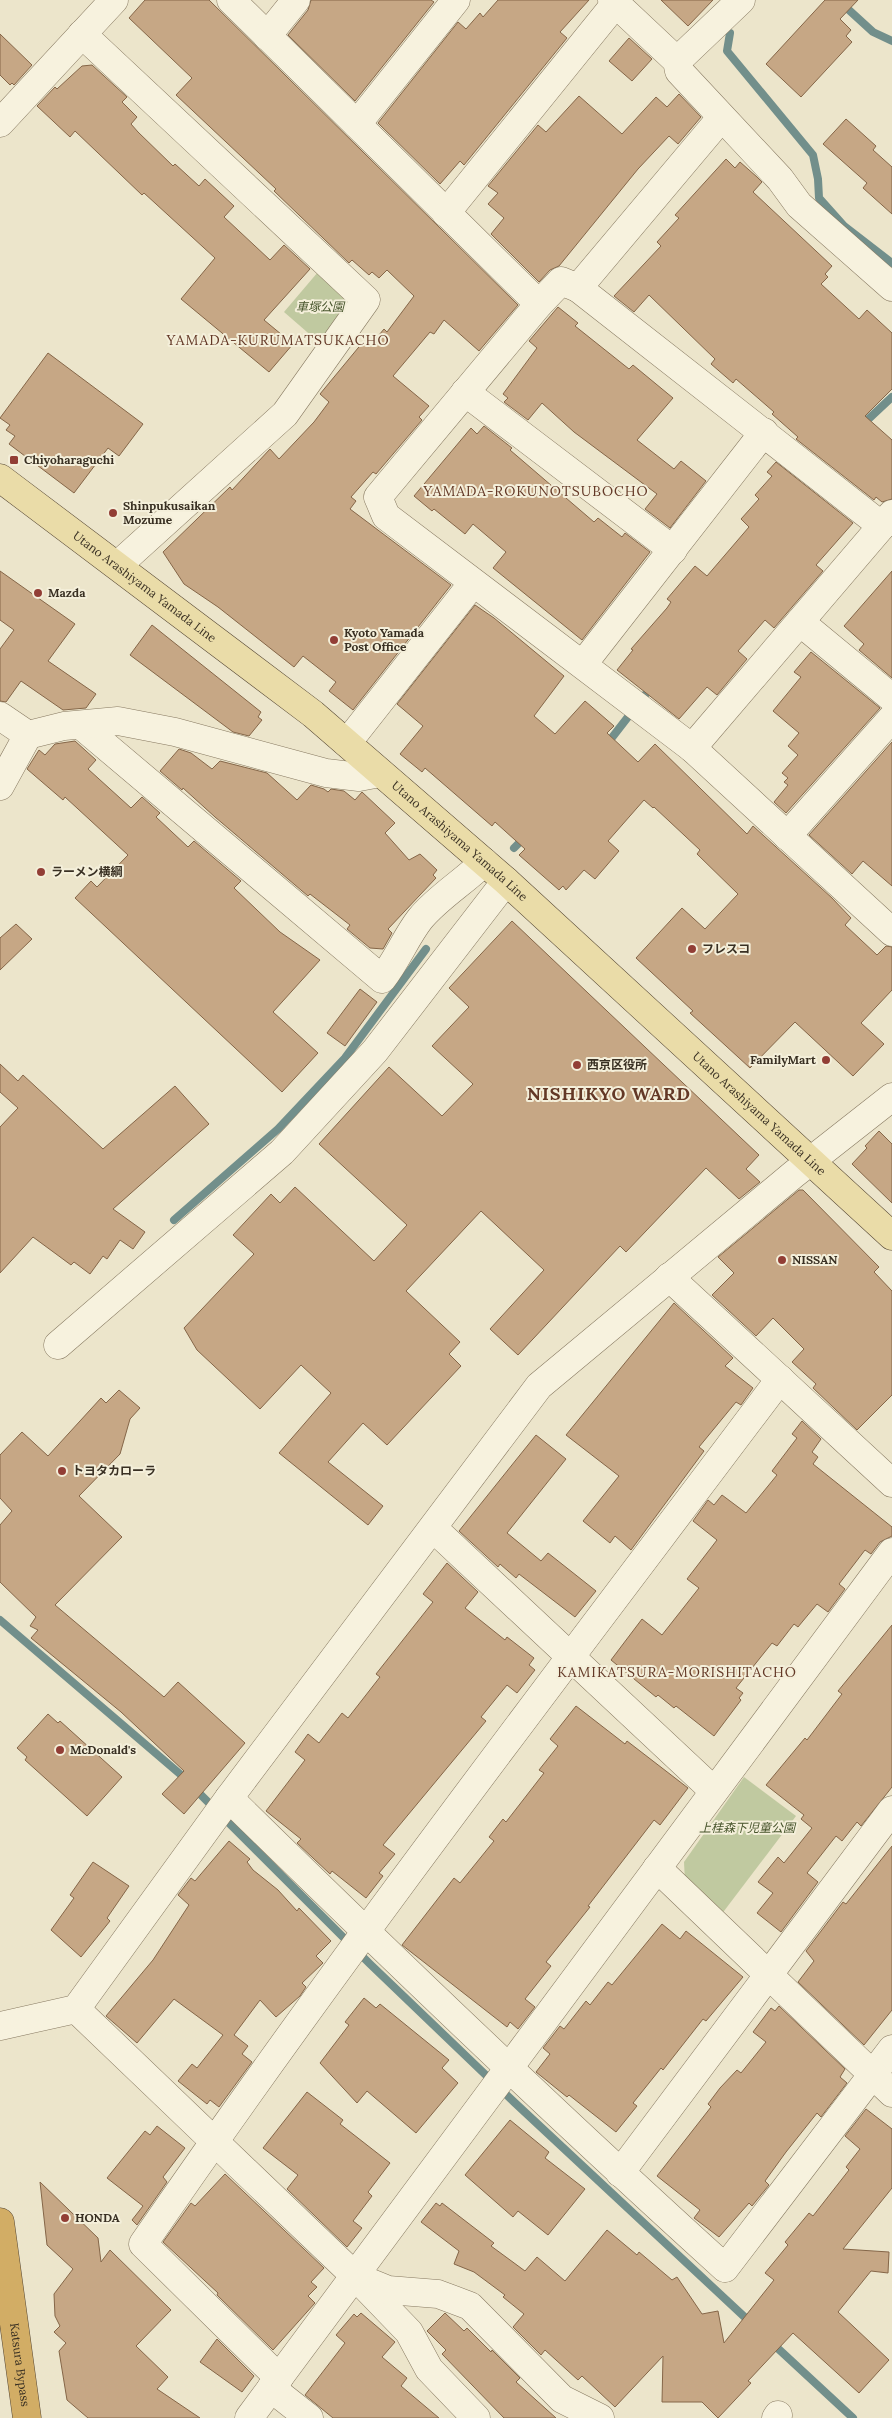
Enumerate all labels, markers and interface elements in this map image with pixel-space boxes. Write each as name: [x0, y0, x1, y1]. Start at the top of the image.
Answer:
park label: 車塚公園: [296, 299, 346, 314]
district label: YAMADA-KURUMATSUKACHO: [165, 331, 390, 349]
place label: Chiyoharaguchi: [24, 452, 114, 467]
marker: Chiyoharaguchi: [8, 454, 20, 466]
district label: YAMADA-ROKUNOTSUBOCHO: [422, 482, 649, 500]
place label: Shinpukusaikan Mozume: [123, 498, 216, 527]
marker: Shinpukusaikan Mozume: [107, 507, 119, 519]
street label: Utano Arashiyama Yamada Line: [70, 528, 220, 646]
place label: Mazda: [48, 585, 86, 600]
marker: Mazda: [32, 587, 44, 599]
place label: Kyoto Yamada Post Office: [344, 625, 425, 654]
marker: Kyoto Yamada Post Office: [328, 634, 340, 646]
street label: Utano Arashiyama Yamada Line: [389, 777, 531, 905]
place label: ラーメン横綱: [51, 864, 123, 879]
marker: ラーメン横綱: [35, 866, 47, 878]
place label: フレスコ: [702, 941, 750, 956]
marker: フレスコ: [686, 943, 698, 955]
street label: Utano Arashiyama Yamada Line: [690, 1048, 829, 1179]
place label: FamilyMart: [750, 1052, 817, 1067]
marker: FamilyMart: [820, 1054, 832, 1066]
place label: 西京区役所: [587, 1057, 647, 1072]
marker: 西京区役所: [571, 1059, 583, 1071]
district label: NISHIKYO WARD: [527, 1082, 691, 1105]
place label: NISSAN: [792, 1252, 837, 1267]
marker: NISSAN: [776, 1254, 788, 1266]
place label: トヨタカローラ: [72, 1463, 156, 1478]
marker: トヨタカローラ: [56, 1465, 68, 1477]
district label: KAMIKATSURA-MORISHITACHO: [557, 1663, 797, 1681]
place label: McDonald's: [70, 1742, 136, 1757]
marker: McDonald's: [54, 1744, 66, 1756]
park label: 上桂森下児童公園: [699, 1820, 797, 1835]
place label: HONDA: [75, 2210, 120, 2225]
marker: HONDA: [59, 2212, 71, 2224]
street label: Katsura Bypass: [7, 2322, 33, 2408]

